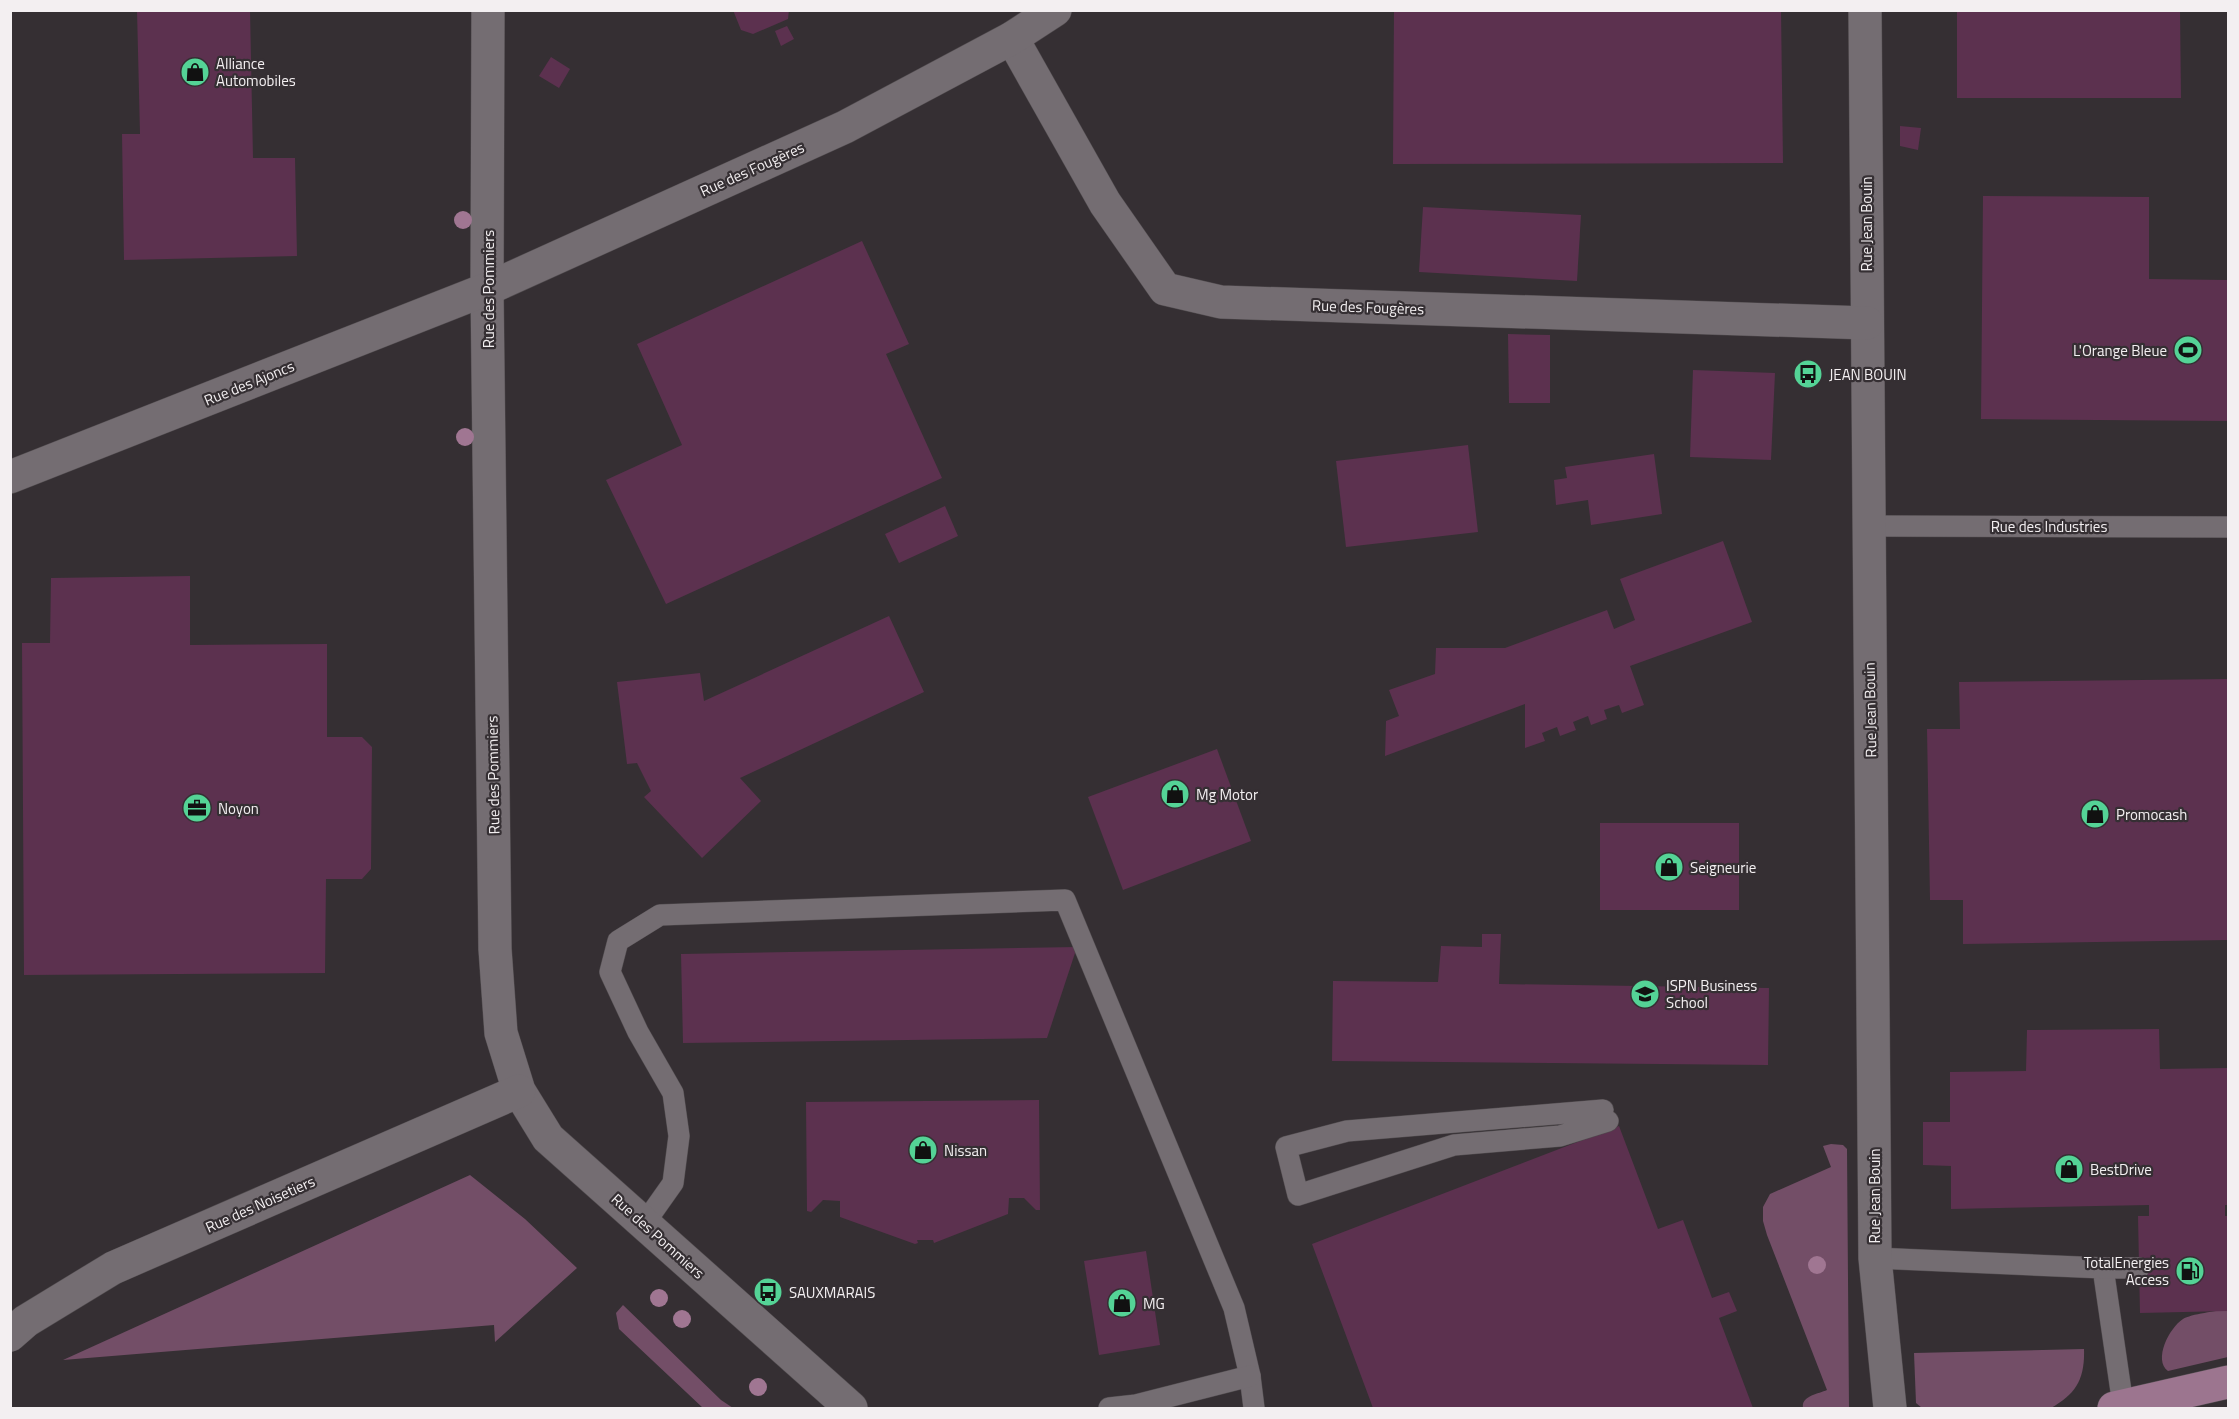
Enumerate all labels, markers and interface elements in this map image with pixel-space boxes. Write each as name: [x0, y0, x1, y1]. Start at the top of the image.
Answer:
place label: Alliance Automobiles: [216, 52, 296, 92]
shop icon: Alliance Automobiles: [179, 56, 211, 88]
street label: Rue des Fougères: [696, 136, 808, 202]
street label: Rue Jean Bouin: [1855, 176, 1878, 272]
street label: Rue des Pommiers: [477, 230, 500, 348]
street label: Rue des Fougères: [1312, 294, 1424, 320]
sports icon: L'Orange Bleue: [2172, 334, 2204, 366]
place label: L'Orange Bleue: [2073, 339, 2167, 362]
street label: Rue des Ajoncs: [200, 354, 298, 412]
bus stop icon: JEAN BOUIN: [1792, 358, 1824, 390]
place label: JEAN BOUIN: [1829, 363, 1907, 386]
street label: Rue des Industries: [1991, 515, 2107, 538]
street label: Rue Jean Bouin: [1858, 662, 1882, 758]
street label: Rue des Pommiers: [480, 715, 506, 835]
shop icon: Mg Motor: [1159, 778, 1191, 810]
place label: Mg Motor: [1196, 783, 1258, 806]
office icon: Noyon: [181, 792, 213, 824]
place label: Noyon: [218, 797, 259, 820]
shop icon: Promocash: [2079, 798, 2111, 830]
place label: Promocash: [2116, 803, 2187, 826]
shop icon: Seigneurie: [1653, 851, 1685, 883]
place label: Seigneurie: [1690, 856, 1756, 879]
place label: ISPN Business School: [1666, 974, 1757, 1014]
school or university icon: ISPN Business School: [1629, 978, 1661, 1010]
shop icon: Nissan: [907, 1134, 939, 1166]
place label: Nissan: [944, 1139, 987, 1162]
street label: Rue Jean Bouin: [1863, 1148, 1886, 1244]
shop icon: BestDrive: [2053, 1153, 2085, 1185]
place label: BestDrive: [2090, 1158, 2152, 1181]
street label: Rue des Noisetiers: [201, 1170, 319, 1238]
street label: Rue des Pommiers: [606, 1188, 710, 1284]
place label: TotalEnergies Access: [2084, 1251, 2169, 1291]
fuel station icon: TotalEnergies Access: [2174, 1255, 2206, 1287]
bus stop icon: SAUXMARAIS: [752, 1276, 784, 1308]
place label: SAUXMARAIS: [789, 1281, 875, 1304]
shop icon: MG: [1106, 1287, 1138, 1319]
place label: MG: [1143, 1292, 1165, 1315]

